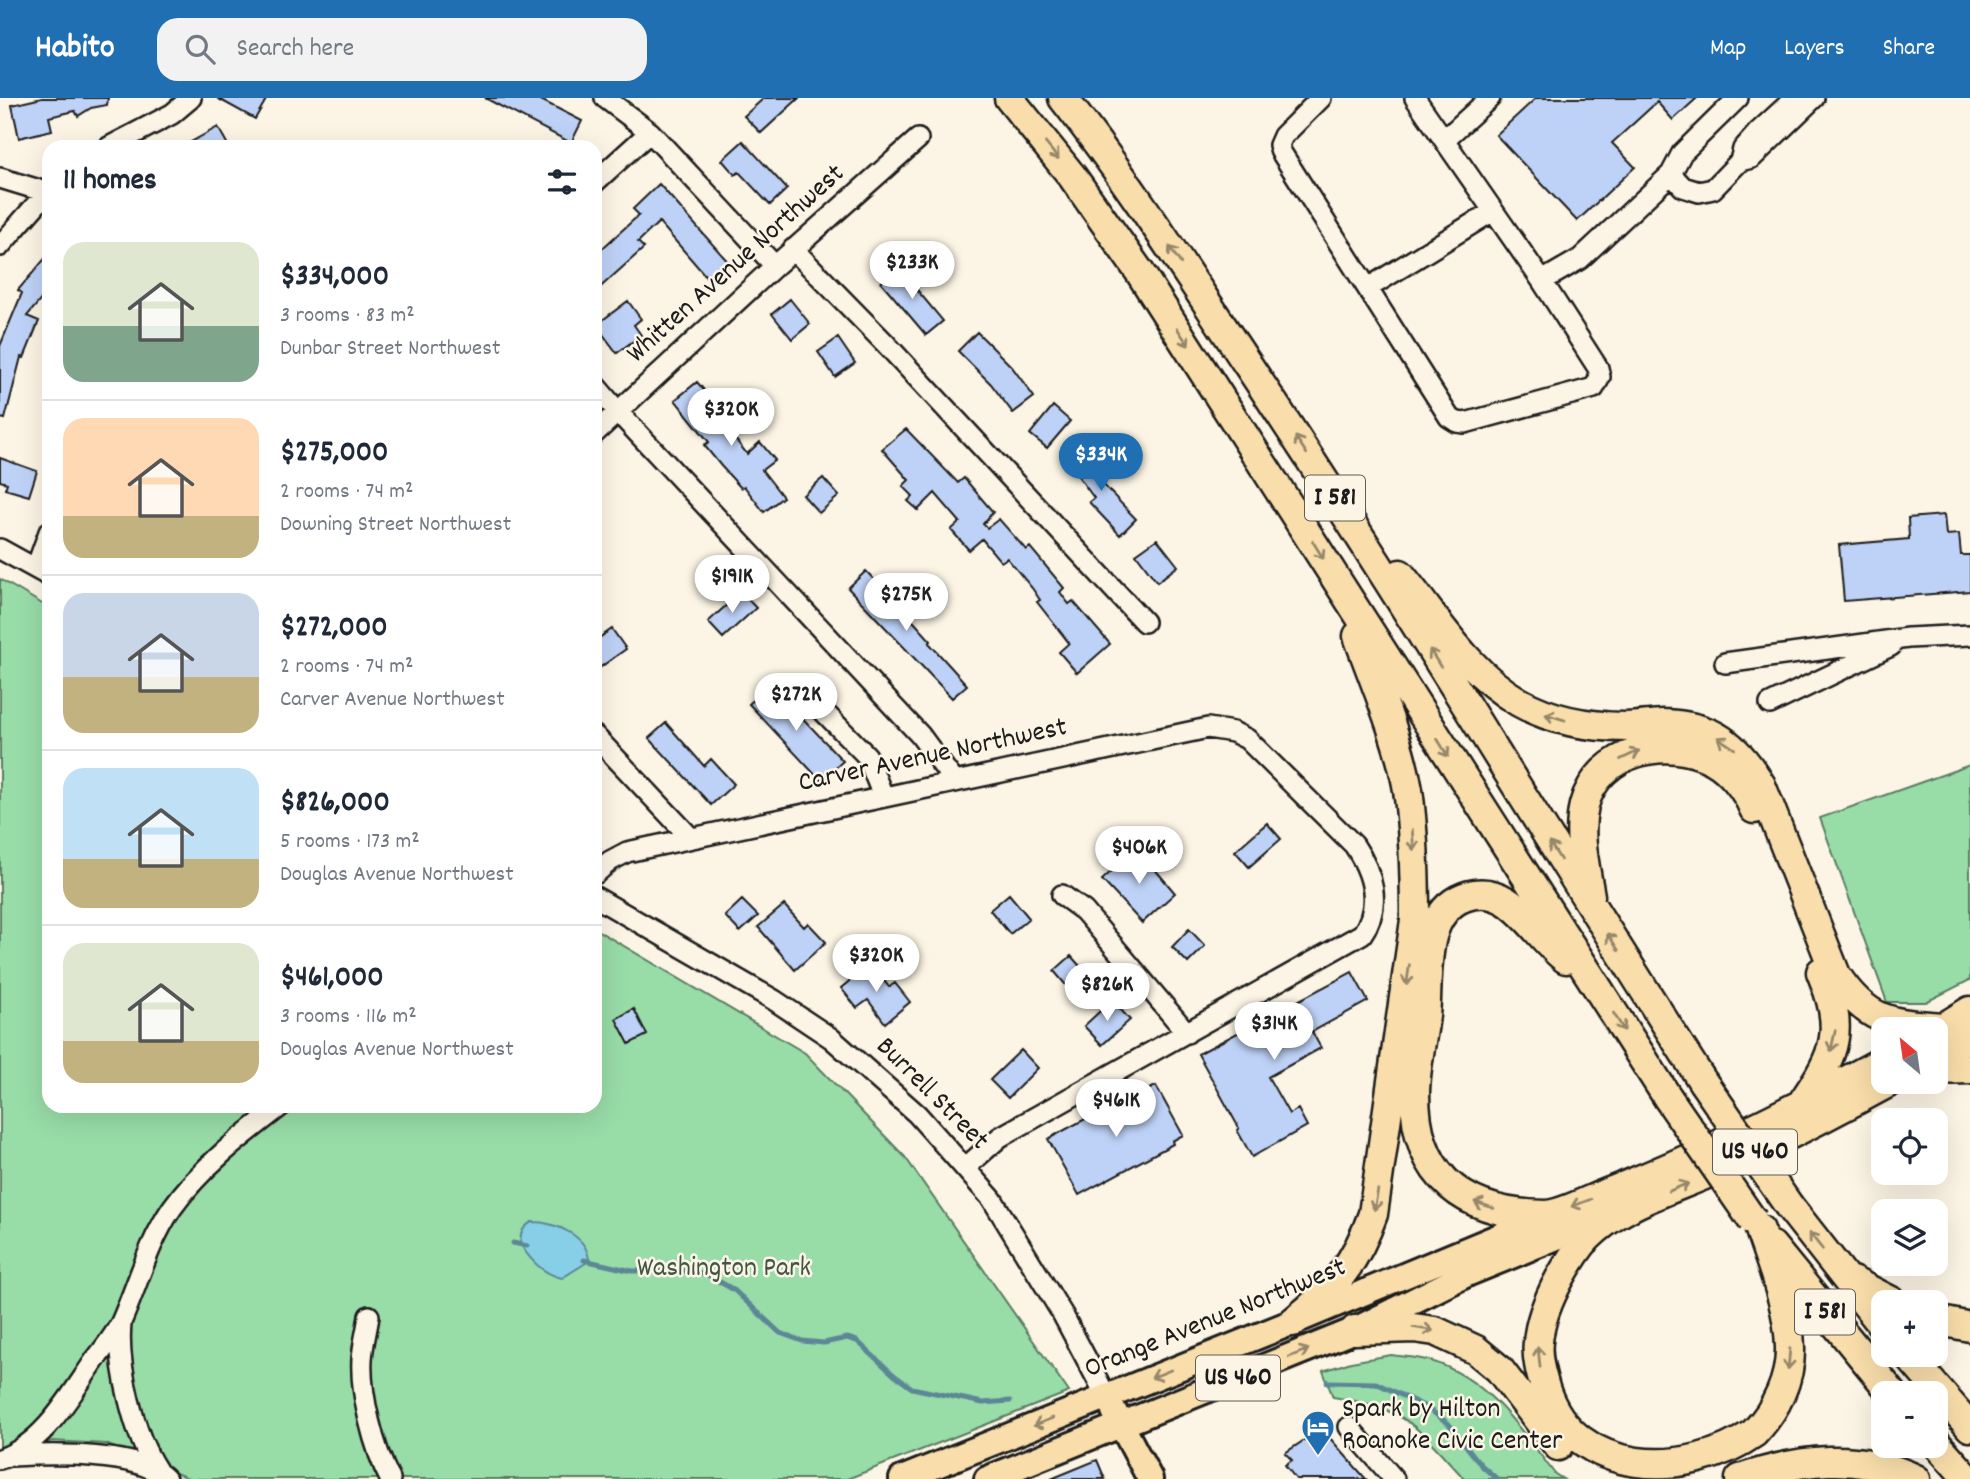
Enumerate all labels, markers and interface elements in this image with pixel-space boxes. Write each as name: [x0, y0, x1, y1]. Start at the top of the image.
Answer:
search box: [157, 18, 647, 81]
text: Habito: [35, 26, 115, 73]
icon: search: [181, 30, 219, 68]
text: Search here: [237, 31, 354, 68]
text: Map: [1710, 32, 1746, 66]
text: Layers: [1784, 32, 1845, 66]
text: Share: [1883, 32, 1935, 66]
one-way arrow: [1045, 142, 1060, 160]
street label: Whitten Avenue Northwest: [619, 156, 855, 374]
text: 11 homes: [63, 161, 157, 204]
icon: filters: [543, 163, 581, 201]
pin: $233K: [863, 242, 961, 301]
one-way arrow: [1168, 246, 1182, 266]
text: $233K: [886, 247, 938, 280]
text: $334,000: [280, 257, 389, 300]
icon: home: [119, 270, 203, 354]
text: 3 rooms · 83 m²: [280, 300, 415, 333]
one-way arrow: [1176, 327, 1190, 346]
text: Dunbar Street Northwest: [280, 333, 500, 366]
pin: $320K: [682, 388, 780, 448]
text: $320K: [703, 394, 759, 427]
text: $275,000: [280, 433, 388, 476]
pin: $334K: [1052, 434, 1150, 493]
one-way arrow: [1294, 435, 1308, 455]
text: $334K: [1075, 439, 1127, 472]
icon: home: [119, 446, 203, 530]
text: 2 rooms · 74 m²: [280, 476, 413, 509]
road number: I 581: [1305, 476, 1365, 520]
text: Downing Street Northwest: [280, 509, 511, 542]
one-way arrow: [1310, 540, 1325, 559]
pin: $191K: [683, 556, 781, 615]
text: $191K: [711, 561, 753, 594]
pin: $275K: [857, 574, 955, 633]
text: $275K: [880, 579, 932, 612]
text: $272,000: [280, 608, 388, 651]
icon: home: [119, 621, 203, 705]
one-way arrow: [1428, 649, 1442, 669]
text: 2 rooms · 74 m²: [280, 651, 413, 684]
pin: $272K: [747, 674, 845, 733]
text: $272K: [770, 679, 822, 712]
text: Carver Avenue Northwest: [280, 684, 505, 717]
street label: Carver Avenue Northwest: [795, 709, 1071, 805]
one-way arrow: [1545, 709, 1567, 722]
one-way arrow: [1717, 736, 1736, 750]
one-way arrow: [1437, 738, 1451, 758]
one-way arrow: [1619, 748, 1640, 761]
text: $826,000: [280, 783, 390, 826]
icon: home: [119, 796, 203, 880]
text: 5 rooms · 173 m²: [280, 826, 420, 859]
pin: $406K: [1090, 826, 1188, 886]
one-way arrow: [1406, 828, 1419, 851]
text: $406K: [1111, 832, 1167, 865]
one-way arrow: [1548, 842, 1562, 862]
text: Douglas Avenue Northwest: [280, 859, 514, 892]
one-way arrow: [1606, 933, 1620, 953]
pin: $320K: [827, 934, 925, 994]
text: $320K: [848, 940, 904, 973]
text: $461,000: [280, 958, 384, 1001]
one-way arrow: [1401, 963, 1414, 986]
pin: $826K: [1058, 964, 1156, 1023]
text: $826K: [1081, 969, 1133, 1002]
icon: home: [119, 971, 203, 1055]
text: 3 rooms · 116 m²: [280, 1001, 417, 1034]
pin: $314K: [1225, 1002, 1323, 1062]
text: $314K: [1250, 1008, 1298, 1041]
one-way arrow: [1612, 1012, 1627, 1031]
north arrow: [1871, 1017, 1948, 1094]
map controls: [1871, 1017, 1948, 1458]
street label: Burrell Street: [865, 1029, 997, 1161]
one-way arrow: [1826, 1029, 1839, 1051]
text: Douglas Avenue Northwest: [280, 1034, 514, 1067]
pin: $461K: [1067, 1080, 1165, 1139]
text: $461K: [1092, 1085, 1140, 1118]
button: locate: [1871, 1108, 1948, 1185]
road number: US 460: [1713, 1130, 1797, 1175]
one-way arrow: [1668, 1180, 1689, 1193]
one-way arrow: [1369, 1188, 1382, 1211]
one-way arrow: [1473, 1198, 1495, 1210]
one-way arrow: [1570, 1198, 1592, 1211]
button: layers: [1871, 1199, 1948, 1276]
one-way arrow: [1808, 1233, 1823, 1251]
street label: Orange Avenue Northwest: [1079, 1249, 1353, 1391]
park label: Washington Park: [637, 1250, 811, 1290]
road number: I 581: [1795, 1289, 1855, 1334]
button: +: [1871, 1290, 1948, 1367]
one-way arrow: [1411, 1323, 1434, 1336]
one-way arrow: [1287, 1346, 1309, 1359]
one-way arrow: [1532, 1346, 1545, 1369]
one-way arrow: [1782, 1347, 1795, 1369]
road number: US 460: [1196, 1356, 1280, 1400]
one-way arrow: [1151, 1369, 1173, 1382]
button: −: [1871, 1381, 1948, 1458]
place label: Spark by Hilton Roanoke Civic Center: [1342, 1391, 1563, 1463]
hotel icon: Spark by Hilton Roanoke Civic Center: [1299, 1408, 1337, 1457]
one-way arrow: [1033, 1417, 1054, 1430]

